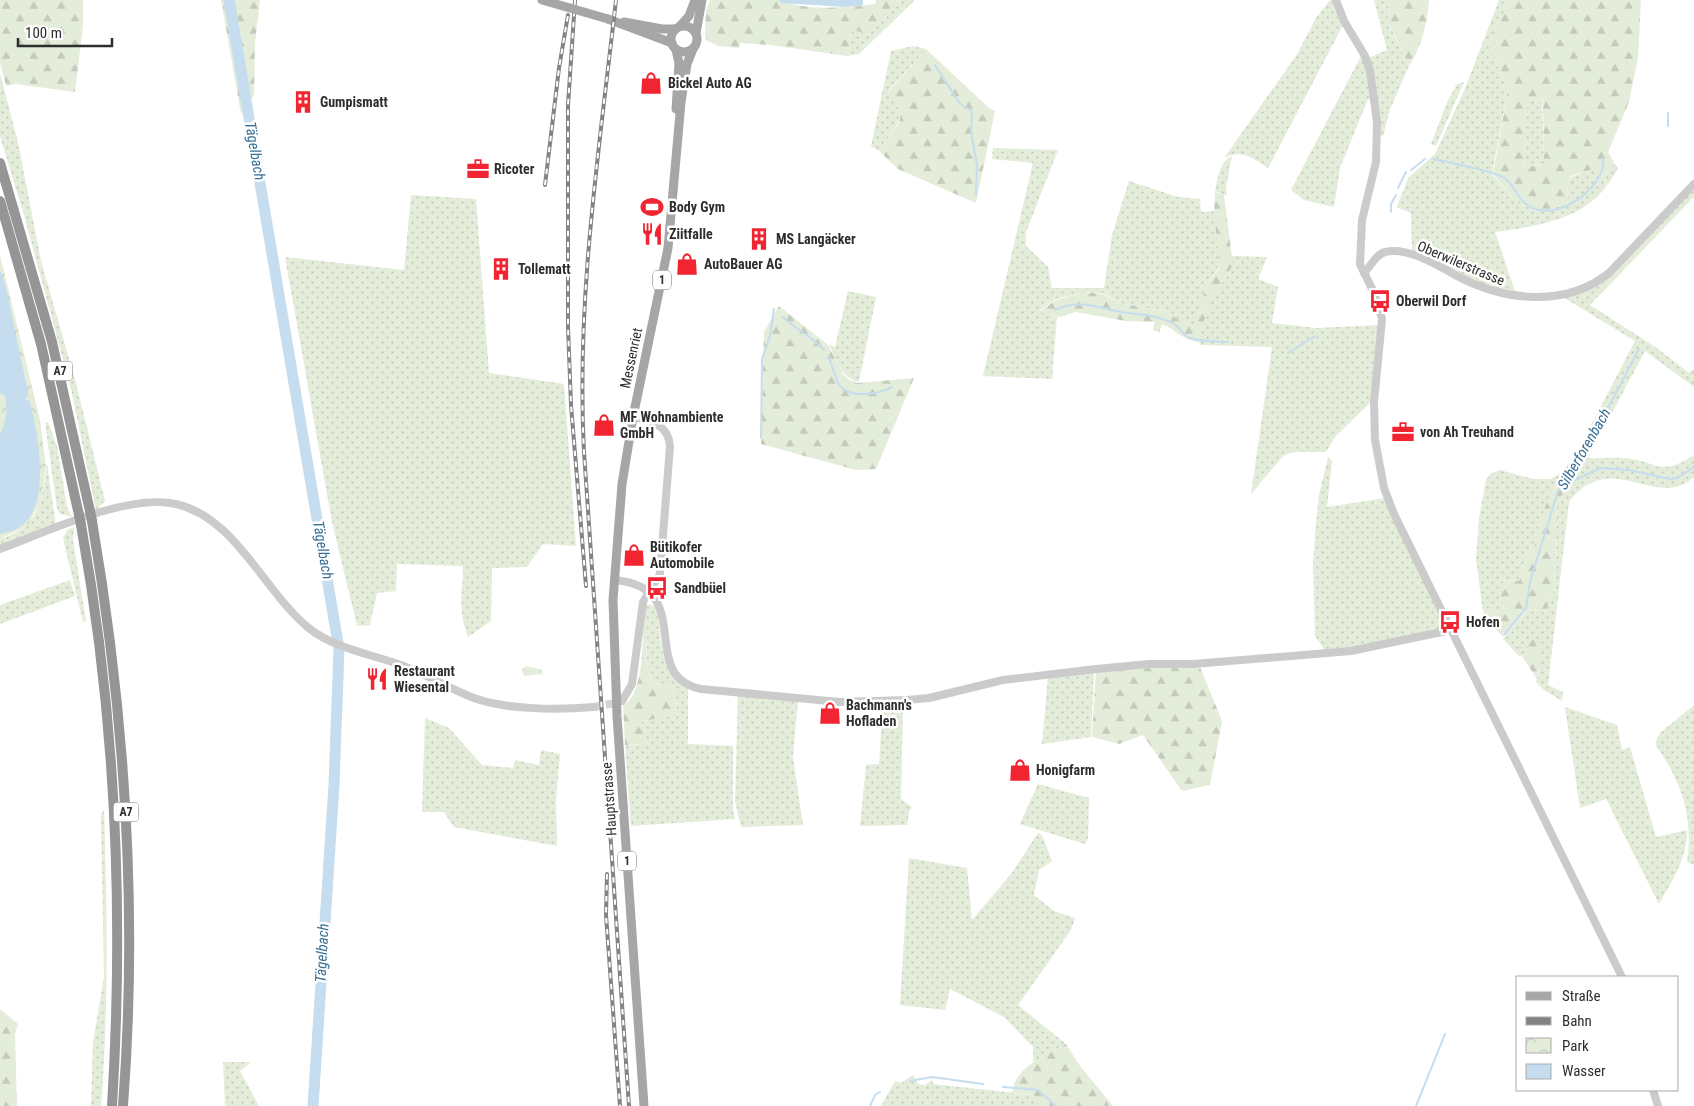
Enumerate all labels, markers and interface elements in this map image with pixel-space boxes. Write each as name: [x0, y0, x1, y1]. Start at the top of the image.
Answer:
scale bar: [18, 15, 111, 47]
text: 100 m: [25, 24, 62, 42]
shop icon: Bickel Auto AG: [638, 70, 664, 96]
place label: Bickel Auto AG: [668, 75, 752, 91]
building icon: Gumpismatt: [290, 89, 316, 115]
place label: Gumpismatt: [320, 94, 388, 110]
water label: Tägelbach: [241, 120, 269, 182]
office icon: Ricoter: [465, 156, 491, 182]
place label: Ricoter: [494, 161, 535, 177]
sports icon: Body Gym: [639, 194, 665, 220]
place label: Body Gym: [669, 199, 725, 215]
restaurant icon: Ziitfalle: [639, 221, 665, 247]
place label: Ziitfalle: [669, 226, 713, 242]
building icon: MS Langäcker: [746, 226, 772, 252]
place label: MS Langäcker: [776, 231, 856, 247]
street label: Oberwilerstrasse: [1415, 237, 1507, 289]
shop icon: AutoBauer AG: [674, 251, 700, 277]
building icon: Tollematt: [488, 256, 514, 282]
place label: AutoBauer AG: [704, 256, 783, 272]
place label: Tollematt: [518, 261, 570, 277]
road number: 1: [653, 270, 671, 290]
bus stop icon: Oberwil Dorf: [1367, 288, 1393, 314]
place label: Oberwil Dorf: [1396, 293, 1467, 309]
street label: Messenriet: [617, 326, 645, 390]
road number: A7: [48, 362, 72, 381]
water label: Silberforenbach: [1554, 405, 1614, 493]
place label: MF Wohnambiente GmbH: [620, 409, 724, 441]
shop icon: MF Wohnambiente GmbH: [591, 412, 617, 438]
office icon: von Ah Treuhand: [1390, 419, 1416, 445]
place label: von Ah Treuhand: [1420, 424, 1514, 440]
water label: Tägelbach: [309, 519, 337, 581]
place label: Bütikofer Automobile: [650, 539, 715, 571]
shop icon: Bütikofer Automobile: [621, 542, 647, 568]
bus stop icon: Sandbüel: [644, 575, 670, 601]
place label: Sandbüel: [674, 580, 726, 596]
bus stop icon: Hofen: [1437, 609, 1463, 635]
place label: Hofen: [1466, 614, 1500, 630]
place label: Restaurant Wiesental: [394, 663, 455, 695]
restaurant icon: Restaurant Wiesental: [364, 666, 390, 692]
place label: Bachmann's Hofladen: [846, 697, 912, 729]
shop icon: Bachmann's Hofladen: [817, 700, 843, 726]
shop icon: Honigfarm: [1007, 757, 1033, 783]
street label: Hauptstrasse: [598, 761, 620, 836]
place label: Honigfarm: [1036, 762, 1095, 778]
road number: A7: [114, 802, 138, 822]
road number: 1: [618, 851, 636, 870]
water label: Tägelbach: [311, 923, 333, 983]
legend: [1516, 976, 1679, 1091]
text: Straße: [1562, 987, 1601, 1005]
text: Bahn: [1562, 1012, 1592, 1030]
text: Park: [1562, 1037, 1589, 1055]
text: Wasser: [1562, 1062, 1606, 1080]

